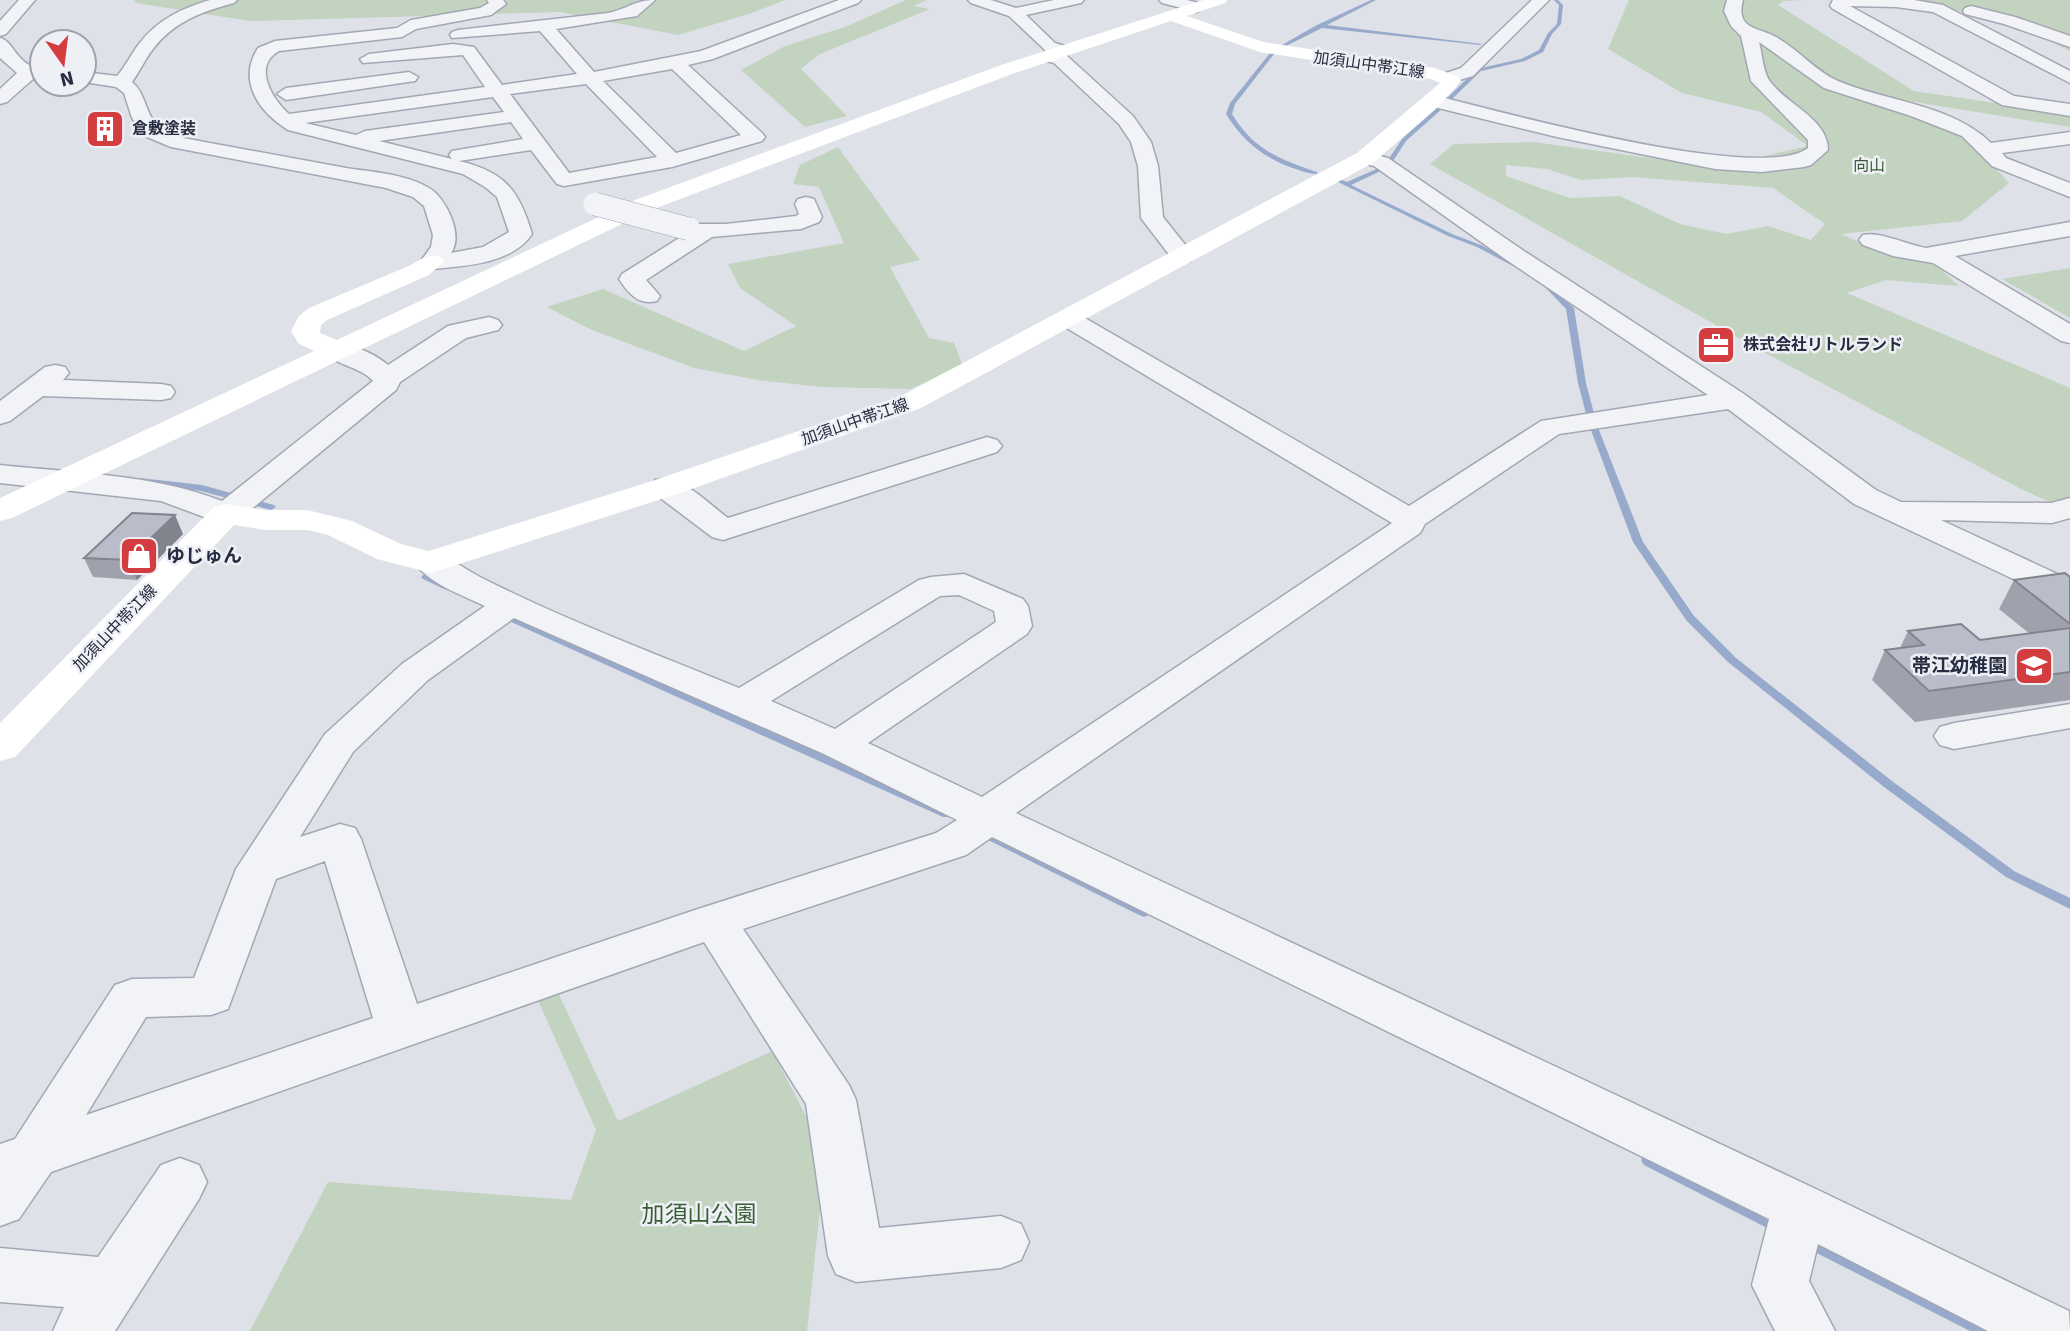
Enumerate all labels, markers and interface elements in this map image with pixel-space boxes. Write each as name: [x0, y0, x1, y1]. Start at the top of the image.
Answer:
north arrow: [28, 28, 98, 98]
street label: 加須山中帯江線: [1312, 47, 1426, 83]
text: N: [58, 65, 76, 92]
building icon: 倉敷塗装: [84, 108, 126, 150]
place label: 倉敷塗装: [132, 119, 196, 139]
park label: 向山: [1853, 156, 1885, 176]
office icon: 株式会社リトルランド: [1695, 324, 1737, 366]
place label: 株式会社リトルランド: [1743, 335, 1903, 355]
street label: 加須山中帯江線: [799, 394, 911, 450]
shop icon: ゆじゅん: [118, 535, 160, 577]
place label: ゆじゅん: [166, 544, 242, 568]
street label: 加須山中帯江線: [69, 581, 161, 675]
school or university icon: 帯江幼稚園: [2013, 645, 2055, 687]
place label: 帯江幼稚園: [1912, 654, 2007, 678]
park label: 加須山公園: [642, 1200, 757, 1229]

